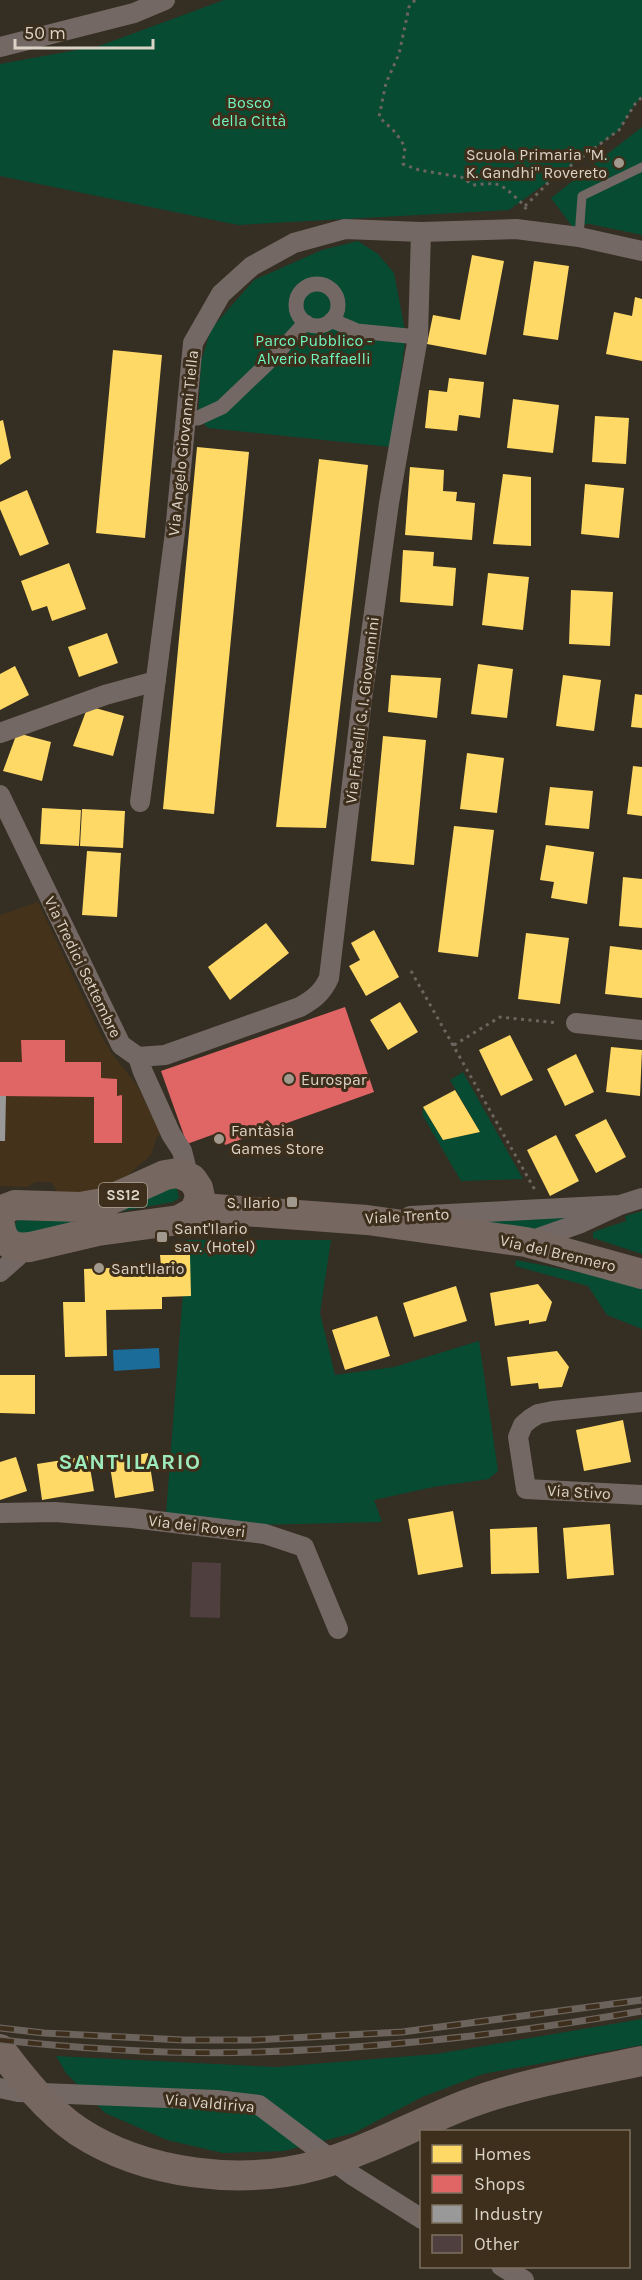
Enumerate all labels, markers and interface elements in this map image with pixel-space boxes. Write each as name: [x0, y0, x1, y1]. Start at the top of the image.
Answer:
scale bar: [15, 12, 153, 50]
text: 50 m: [24, 22, 66, 44]
park label: Bosco della Città: [212, 93, 286, 130]
place label: Scuola Primaria "M. K. Gandhi" Rovereto: [466, 145, 607, 182]
marker: Scuola Primaria "M. K. Gandhi" Rovereto: [612, 156, 626, 170]
park label: Parco Pubblico - Alverio Raffaelli: [255, 331, 373, 368]
street label: Via Angelo Giovanni Tiella: [164, 349, 202, 537]
street label: Via Fratelli G. I. Giovannini: [341, 615, 383, 805]
street label: Via Tredici Settembre: [41, 893, 125, 1041]
place label: Eurospar: [301, 1070, 367, 1089]
marker: Eurospar: [282, 1072, 296, 1086]
place label: Fantàsia Games Store: [231, 1121, 324, 1158]
marker: Fantàsia Games Store: [212, 1132, 226, 1146]
road number: SS12: [99, 1183, 147, 1207]
place label: S. Ilario: [227, 1193, 280, 1212]
marker: S. Ilario: [285, 1195, 299, 1209]
street label: Viale Trento: [364, 1204, 450, 1228]
place label: Sant'Ilario sav. (Hotel): [174, 1219, 255, 1256]
marker: Sant'Ilario sav. (Hotel): [155, 1230, 169, 1244]
street label: Via del Brennero: [498, 1230, 618, 1276]
place label: Sant'Ilario: [111, 1259, 184, 1278]
marker: Sant'Ilario: [92, 1261, 106, 1275]
district label: SANT'ILARIO: [59, 1449, 201, 1475]
street label: Via Stivo: [547, 1481, 611, 1503]
street label: Via dei Roveri: [147, 1511, 247, 1541]
street label: Via Valdiriva: [164, 2090, 256, 2116]
legend: [420, 2130, 630, 2268]
text: Homes: [474, 2143, 531, 2165]
text: Shops: [474, 2173, 526, 2195]
text: Industry: [474, 2203, 543, 2225]
text: Other: [474, 2233, 519, 2255]

